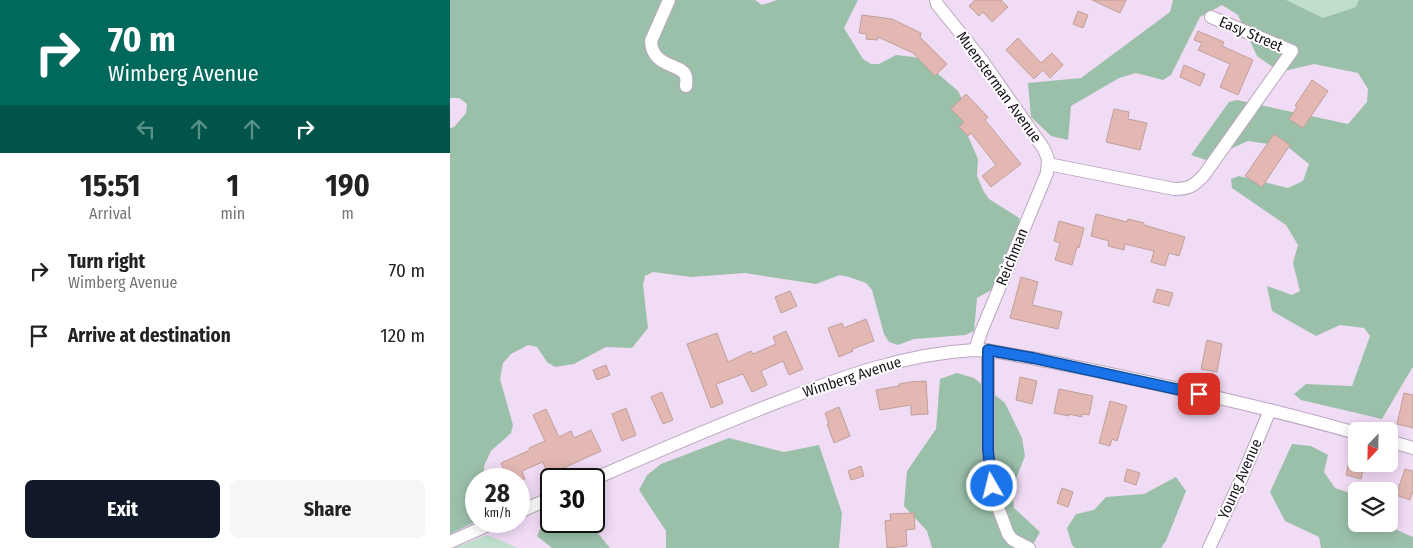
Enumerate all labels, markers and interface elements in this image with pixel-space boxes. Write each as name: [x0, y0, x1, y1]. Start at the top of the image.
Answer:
street label: Easy Street: [1216, 13, 1286, 55]
text: 70 m: [108, 18, 176, 60]
icon: right: [25, 20, 90, 85]
street label: Muensterman Avenue: [953, 28, 1045, 146]
text: Wimberg Avenue: [108, 60, 259, 87]
icon: left: [132, 115, 160, 143]
icon: ahead: [185, 115, 213, 143]
icon: ahead: [238, 115, 266, 143]
icon: right: [291, 115, 319, 143]
text: 15:51: [80, 168, 140, 204]
text: 1: [227, 168, 239, 204]
text: 190: [325, 168, 370, 204]
text: Arrival: [89, 204, 131, 223]
text: min: [220, 204, 245, 223]
text: m: [341, 204, 354, 223]
street label: Reichman: [992, 226, 1032, 288]
text: Turn right: [68, 250, 145, 273]
icon: right: [25, 257, 53, 285]
text: 70 m: [389, 259, 425, 282]
text: Wimberg Avenue: [68, 273, 177, 292]
icon: arrive: [25, 322, 53, 350]
text: Arrive at destination: [68, 324, 231, 347]
text: 120 m: [380, 324, 425, 347]
street label: Wimberg Avenue: [800, 353, 904, 401]
pin: [1178, 373, 1220, 415]
icon: arrive: [1185, 380, 1213, 408]
north arrow: [1348, 422, 1398, 472]
map controls: [1348, 422, 1398, 532]
street label: Young Avenue: [1214, 436, 1266, 522]
position arrow: [965, 459, 1017, 511]
speed limit sign: 30: [540, 468, 605, 533]
text: 28: [485, 479, 510, 509]
button: Exit: [25, 480, 220, 538]
button: Share: [230, 480, 425, 538]
button: layers: [1348, 482, 1398, 532]
text: km/h: [484, 506, 511, 520]

